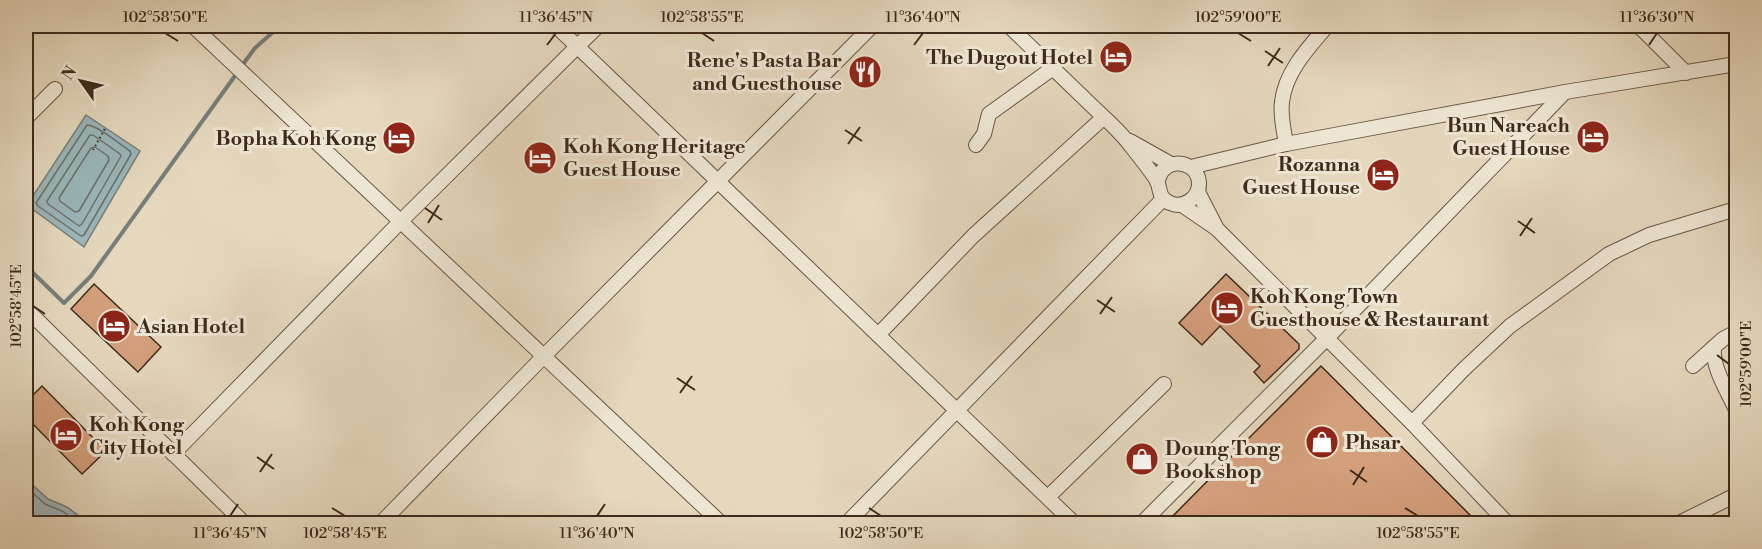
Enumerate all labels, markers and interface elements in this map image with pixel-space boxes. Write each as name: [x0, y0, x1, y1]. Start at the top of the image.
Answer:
text: 102°58'50"E: [122, 8, 208, 27]
text: 11°36'45"N: [519, 8, 593, 27]
text: 102°58'55"E: [660, 8, 744, 27]
text: 11°36'40"N: [885, 8, 961, 27]
text: 102°59'00"E: [1195, 8, 1281, 27]
text: 11°36'30"N: [1620, 8, 1694, 27]
hotel icon: The Dugout Hotel: [1098, 39, 1134, 75]
place label: The Dugout Hotel: [926, 46, 1093, 71]
place label: Rene's Pasta Bar and Guesthouse: [687, 49, 842, 97]
north arrow: [51, 51, 111, 111]
restaurant icon: Rene's Pasta Bar and Guesthouse: [847, 54, 883, 90]
text: N: [58, 62, 81, 84]
place label: Bun Nareach Guest House: [1447, 114, 1571, 162]
hotel icon: Bun Nareach Guest House: [1575, 119, 1611, 155]
hotel icon: Bopha Koh Kong: [381, 120, 417, 156]
place label: Bopha Koh Kong: [215, 127, 377, 152]
place label: Koh Kong Heritage Guest House: [563, 135, 746, 183]
hotel icon: Koh Kong Heritage Guest House: [522, 140, 558, 176]
place label: Rozanna Guest House: [1242, 153, 1360, 201]
hotel icon: Rozanna Guest House: [1365, 157, 1401, 193]
text: 102°58'45"E: [7, 264, 26, 348]
place label: Koh Kong Town Guesthouse & Restaurant: [1250, 285, 1490, 333]
hotel icon: Koh Kong Town Guesthouse & Restaurant: [1209, 290, 1245, 326]
hotel icon: Asian Hotel: [96, 308, 132, 344]
place label: Asian Hotel: [136, 315, 246, 340]
text: 102°59'00"E: [1737, 321, 1756, 407]
place label: Koh Kong City Hotel: [89, 413, 184, 461]
hotel icon: Koh Kong City Hotel: [48, 417, 84, 453]
shop icon: Phsar: [1304, 424, 1340, 460]
place label: Phsar: [1345, 431, 1401, 456]
place label: Doung Tong Bookshop: [1165, 437, 1280, 485]
shop icon: Doung Tong Bookshop: [1124, 441, 1160, 477]
text: 11°36'45"N: [193, 524, 267, 543]
text: 102°58'45"E: [303, 524, 387, 543]
text: 11°36'40"N: [559, 524, 635, 543]
text: 102°58'50"E: [838, 524, 924, 543]
text: 102°58'55"E: [1376, 524, 1460, 543]

